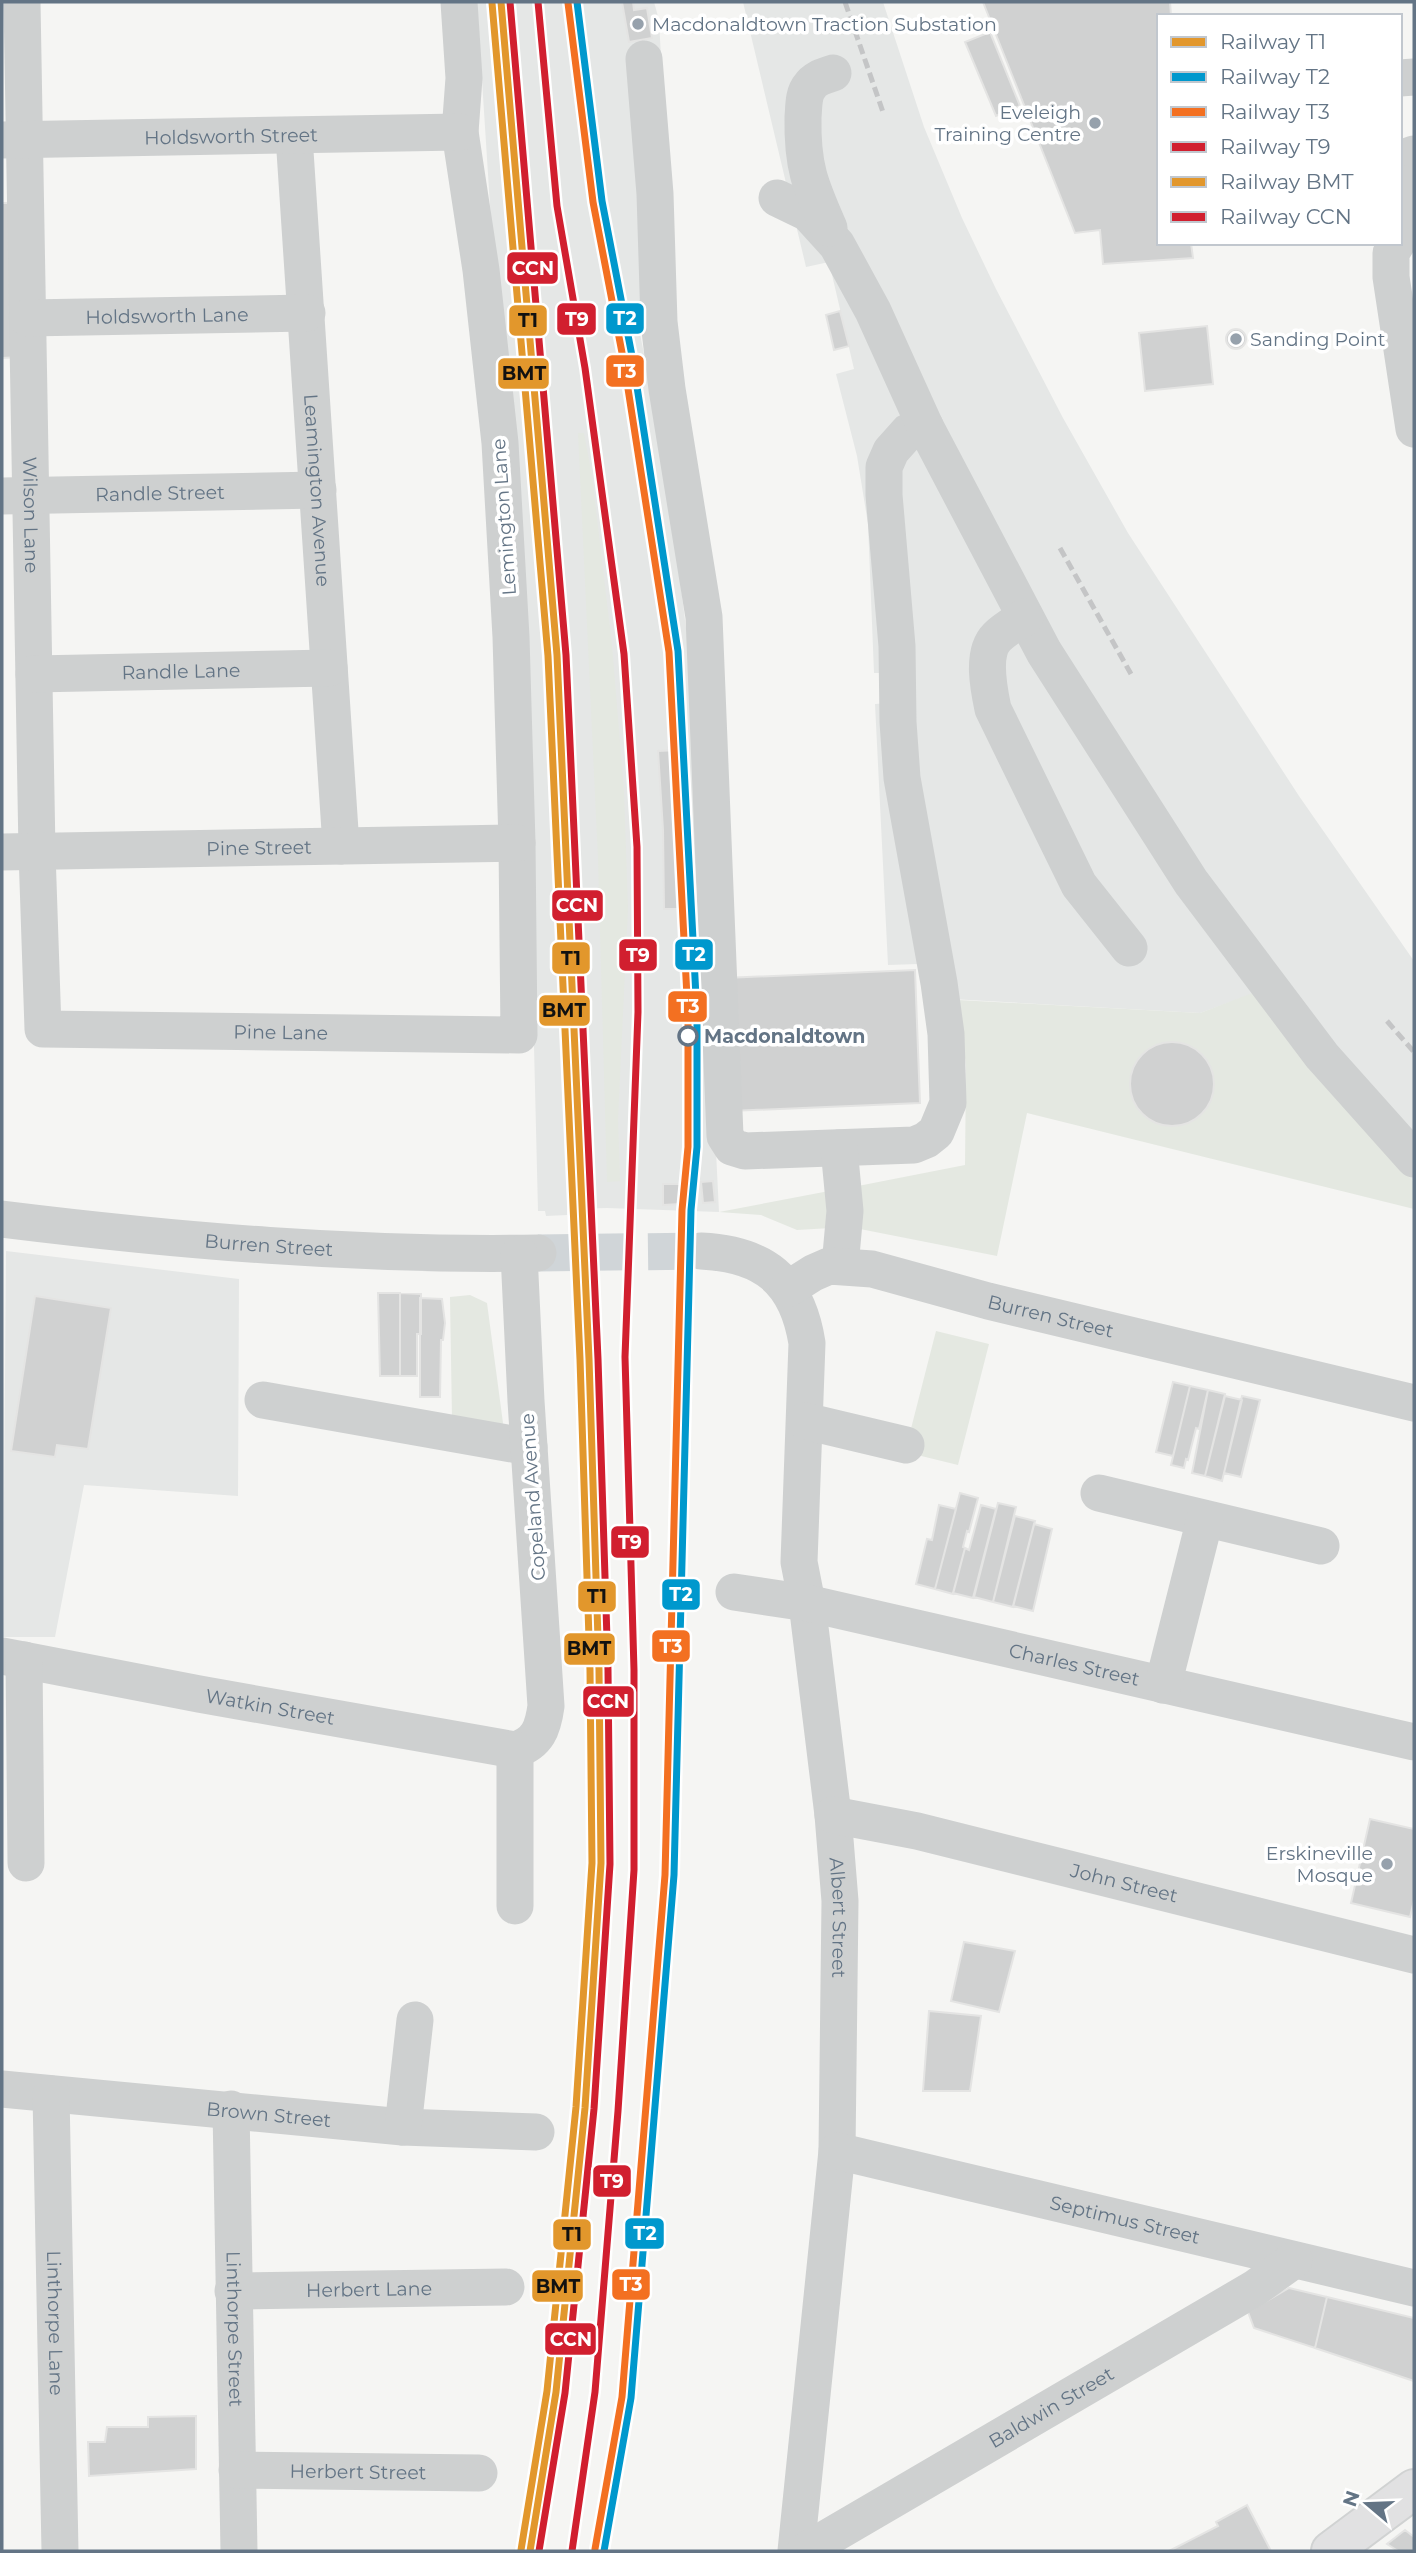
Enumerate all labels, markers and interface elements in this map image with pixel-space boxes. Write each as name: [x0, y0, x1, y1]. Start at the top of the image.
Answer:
place label: Macdonaldtown Traction Substation: [652, 13, 997, 36]
legend: [1157, 14, 1402, 245]
marker: Macdonaldtown Traction Substation: [630, 16, 646, 32]
text: Railway T1: [1220, 29, 1326, 54]
text: Railway T2: [1220, 64, 1330, 89]
text: Railway T3: [1220, 99, 1330, 124]
place label: Eveleigh Training Centre: [934, 101, 1081, 146]
marker: Eveleigh Training Centre: [1087, 115, 1103, 131]
street label: Holdsworth Street: [144, 123, 318, 149]
text: Railway T9: [1220, 134, 1331, 159]
text: Railway BMT: [1220, 169, 1354, 194]
text: Railway CCN: [1220, 204, 1352, 229]
line badge: CCN: [506, 251, 559, 285]
text: CCN: [512, 257, 554, 280]
line badge: T9: [556, 302, 597, 336]
line badge: T2: [605, 302, 645, 335]
street label: Holdsworth Lane: [85, 303, 249, 328]
line badge: T1: [508, 304, 548, 337]
text: T2: [613, 307, 637, 330]
text: T9: [565, 308, 589, 331]
text: T1: [518, 309, 538, 332]
place label: Sanding Point: [1250, 328, 1386, 351]
marker: Sanding Point: [1228, 331, 1244, 347]
line badge: T3: [605, 354, 645, 388]
line badge: BMT: [497, 357, 550, 390]
text: T3: [613, 360, 637, 383]
text: BMT: [502, 362, 546, 385]
street label: Leamington Avenue: [300, 393, 335, 588]
street label: Lemington Lane: [487, 438, 521, 596]
street label: Wilson Lane: [19, 456, 44, 574]
street label: Randle Street: [95, 480, 225, 506]
street label: Randle Lane: [121, 658, 241, 684]
street label: Pine Street: [206, 835, 312, 860]
line badge: CCN: [551, 889, 604, 922]
text: CCN: [556, 894, 598, 917]
line badge: T9: [618, 938, 658, 972]
line badge: T2: [674, 938, 714, 971]
line badge: T1: [551, 941, 591, 975]
text: T2: [682, 943, 706, 966]
text: T9: [626, 944, 650, 967]
text: T1: [561, 947, 581, 970]
line badge: T3: [667, 990, 708, 1023]
line badge: BMT: [538, 994, 591, 1027]
text: T3: [676, 995, 700, 1018]
text: BMT: [542, 999, 586, 1022]
street label: Pine Lane: [233, 1020, 328, 1044]
place label: Macdonaldtown: [704, 1025, 865, 1048]
marker: Macdonaldtown: [678, 1026, 698, 1046]
street label: Burren Street: [204, 1229, 334, 1261]
street label: Burren Street: [985, 1290, 1116, 1342]
street label: Copeland Avenue: [516, 1412, 550, 1582]
line badge: T9: [610, 1525, 650, 1559]
text: T9: [618, 1531, 642, 1554]
line badge: T2: [661, 1578, 701, 1611]
line badge: T1: [577, 1580, 617, 1613]
text: T2: [669, 1583, 693, 1606]
text: T1: [587, 1585, 607, 1608]
line badge: T3: [651, 1629, 691, 1663]
line badge: BMT: [563, 1632, 616, 1666]
text: T3: [659, 1635, 683, 1658]
text: BMT: [567, 1637, 611, 1660]
street label: Charles Street: [1007, 1638, 1142, 1690]
street label: Watkin Street: [204, 1684, 337, 1729]
line badge: CCN: [582, 1685, 635, 1718]
text: CCN: [587, 1690, 629, 1713]
place label: Erskineville Mosque: [1266, 1842, 1373, 1887]
street label: Albert Street: [825, 1856, 852, 1979]
marker: Erskineville Mosque: [1379, 1856, 1395, 1872]
street label: John Street: [1067, 1858, 1180, 1907]
street label: Brown Street: [205, 2097, 333, 2132]
line badge: T9: [592, 2164, 632, 2198]
text: T9: [600, 2170, 624, 2193]
street label: Septimus Street: [1048, 2190, 1203, 2248]
line badge: T2: [624, 2217, 665, 2250]
line badge: T1: [552, 2218, 592, 2251]
text: T2: [633, 2222, 657, 2245]
text: T1: [562, 2223, 582, 2246]
street label: Linthorpe Lane: [43, 2250, 68, 2396]
street label: Linthorpe Street: [222, 2251, 248, 2407]
line badge: T3: [611, 2268, 651, 2301]
line badge: BMT: [531, 2269, 584, 2303]
text: T3: [619, 2273, 643, 2296]
text: BMT: [536, 2275, 580, 2298]
street label: Herbert Lane: [306, 2277, 432, 2301]
line badge: CCN: [544, 2322, 597, 2356]
text: CCN: [550, 2328, 592, 2351]
street label: Baldwin Street: [985, 2362, 1118, 2453]
street label: Herbert Street: [289, 2459, 427, 2484]
north arrow: [1332, 2469, 1402, 2539]
text: N: [1338, 2488, 1365, 2510]

